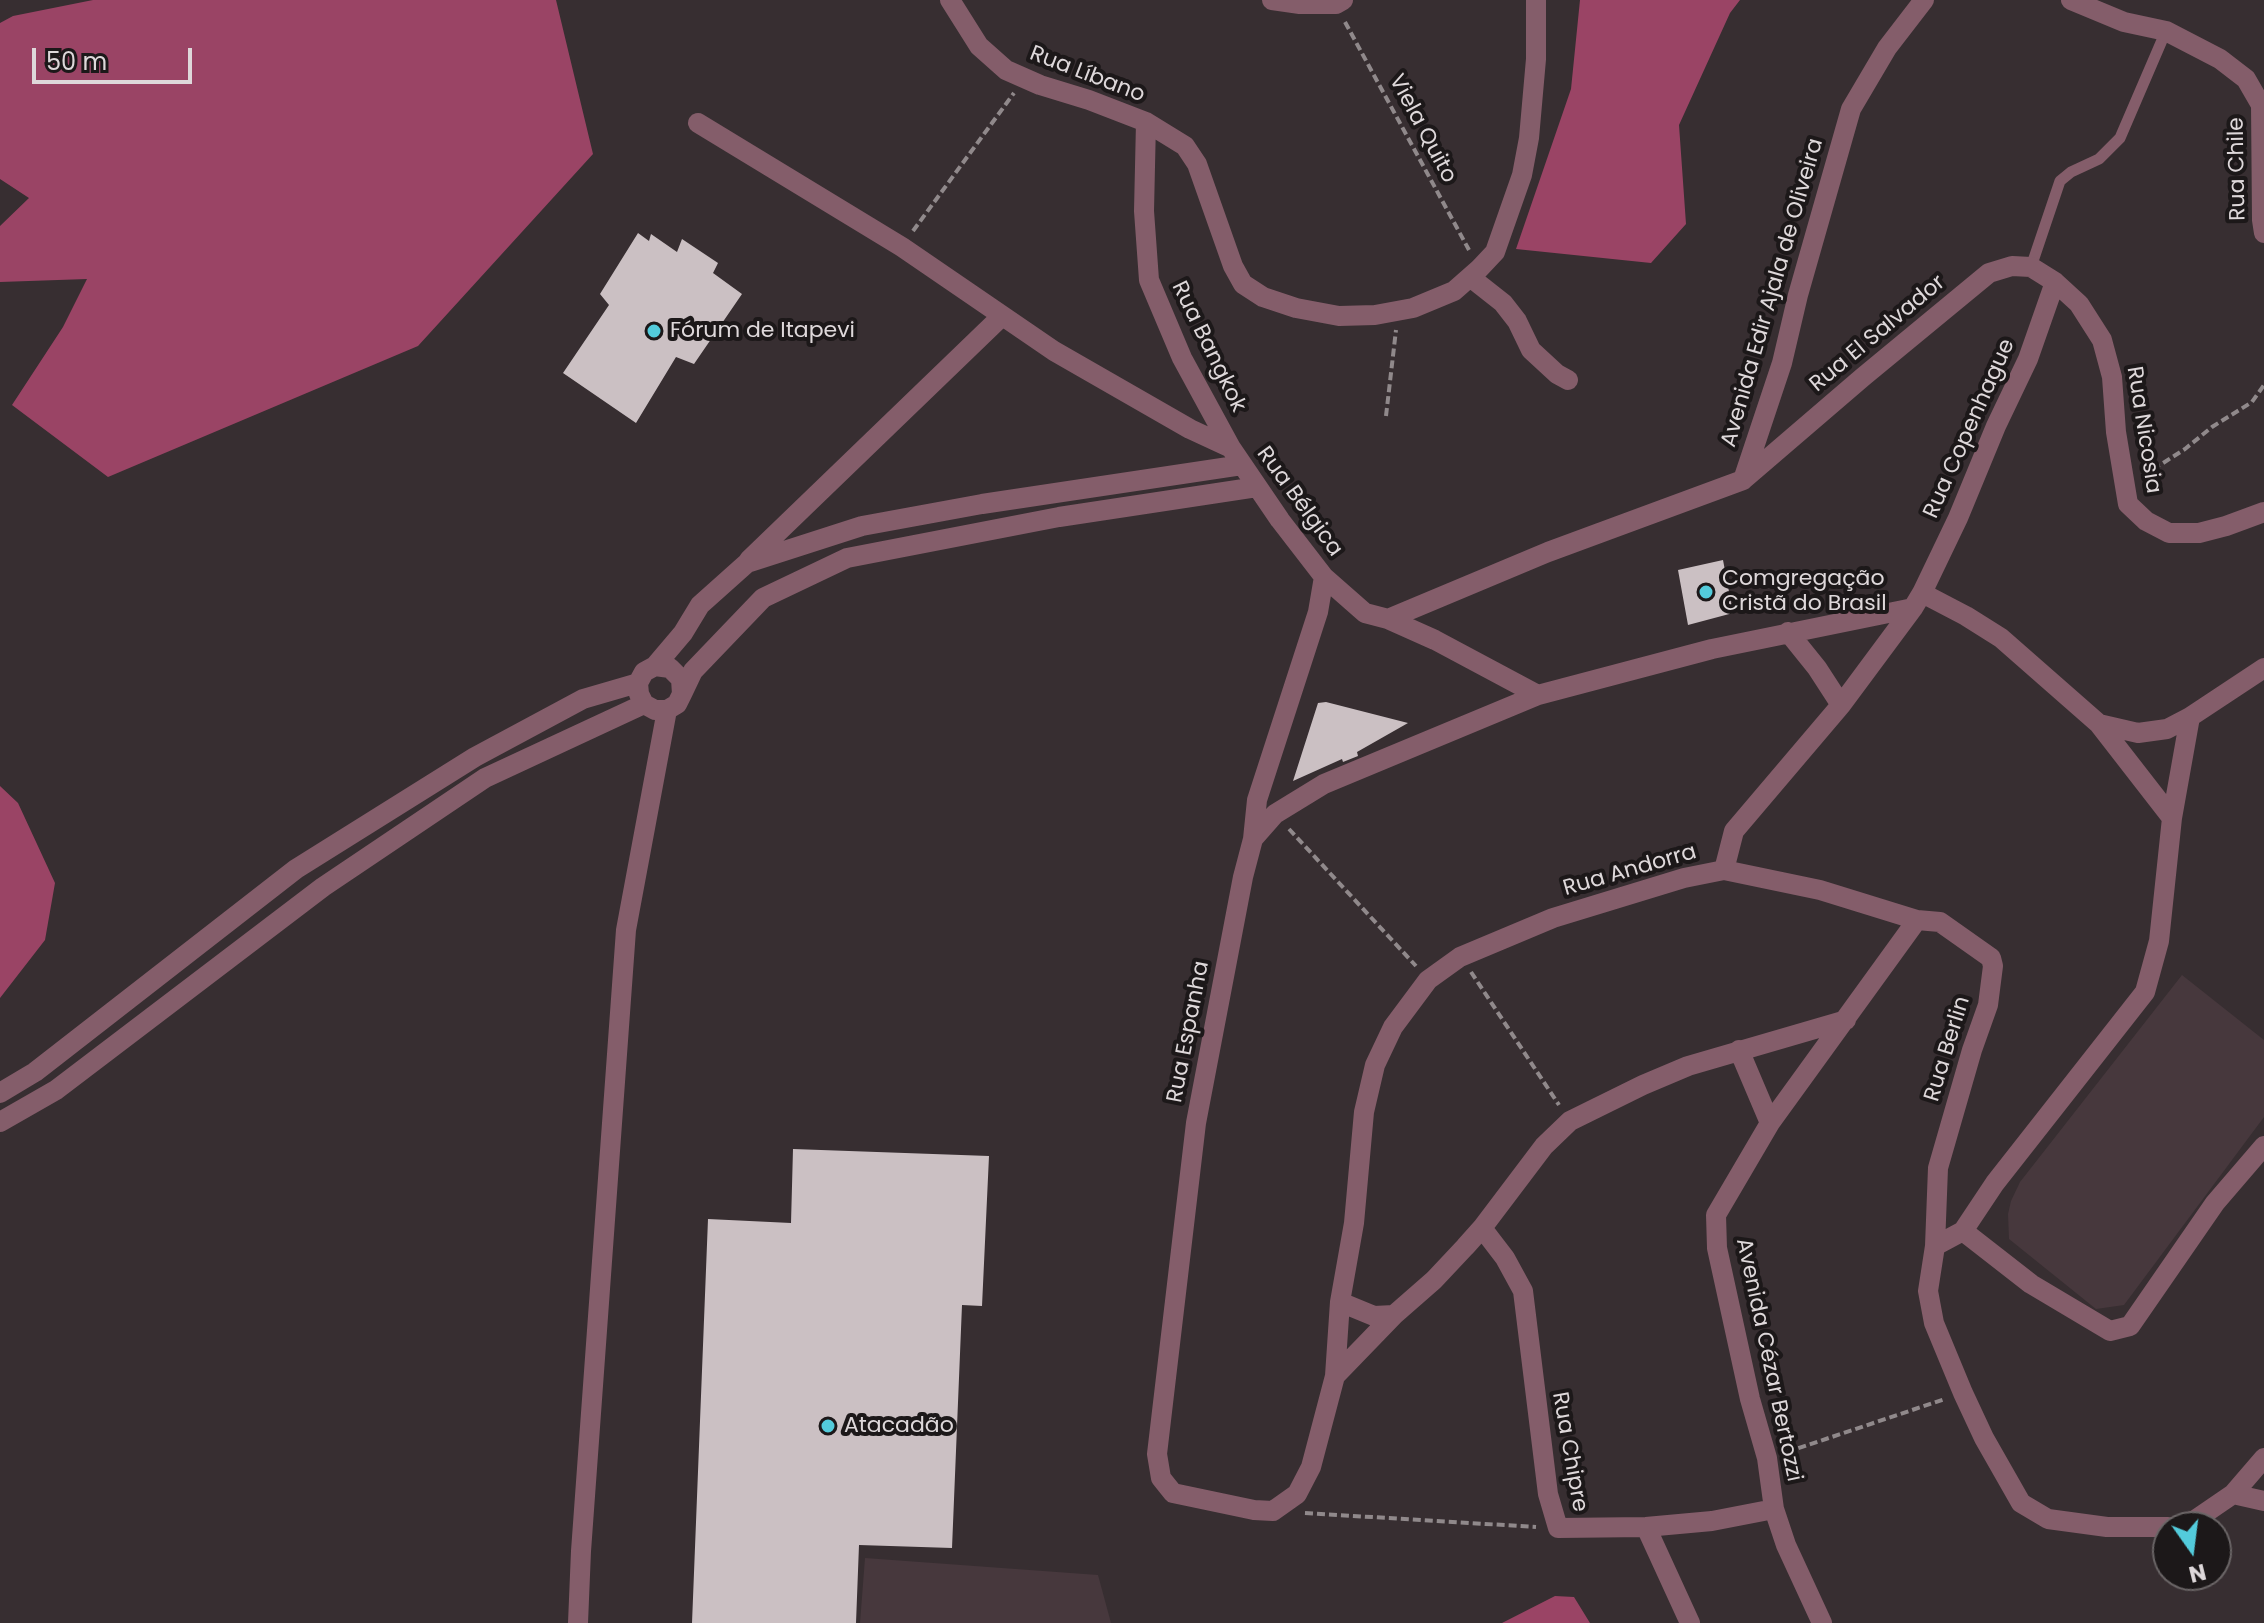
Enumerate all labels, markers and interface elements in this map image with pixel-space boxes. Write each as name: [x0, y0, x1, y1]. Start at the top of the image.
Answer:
scale bar: [36, 32, 196, 82]
street label: Rua Líbano: [1026, 41, 1148, 109]
text: 50 m: [46, 45, 107, 78]
street label: Viela Quito: [1382, 70, 1462, 188]
street label: Rua Chile: [2224, 117, 2252, 221]
street label: Avenida Edir Ajala de Oliveira: [1716, 136, 1830, 450]
street label: Rua El Salvador: [1805, 270, 1951, 398]
street label: Rua Bangkok: [1165, 277, 1251, 417]
place label: Fórum de Itapevi: [670, 318, 855, 344]
marker: Fórum de Itapevi: [645, 322, 663, 340]
street label: Rua Copenhague: [1919, 335, 2021, 523]
street label: Rua Nicosia: [2120, 365, 2166, 495]
street label: Rua Bélgica: [1250, 442, 1348, 562]
place label: Comgregação Cristã do Brasil: [1722, 566, 1887, 618]
marker: Comgregação Cristã do Brasil: [1697, 583, 1715, 601]
street label: Rua Andorra: [1560, 839, 1700, 903]
street label: Rua Espanha: [1162, 959, 1216, 1105]
street label: Rua Berlin: [1920, 993, 1976, 1105]
street label: Avenida Cézar Bertozzi: [1729, 1236, 1807, 1484]
street label: Rua Chipre: [1545, 1390, 1593, 1514]
place label: Atacadão: [844, 1413, 954, 1439]
marker: Atacadão: [819, 1417, 837, 1435]
north arrow: [2152, 1511, 2232, 1591]
text: N: [2186, 1556, 2209, 1590]

